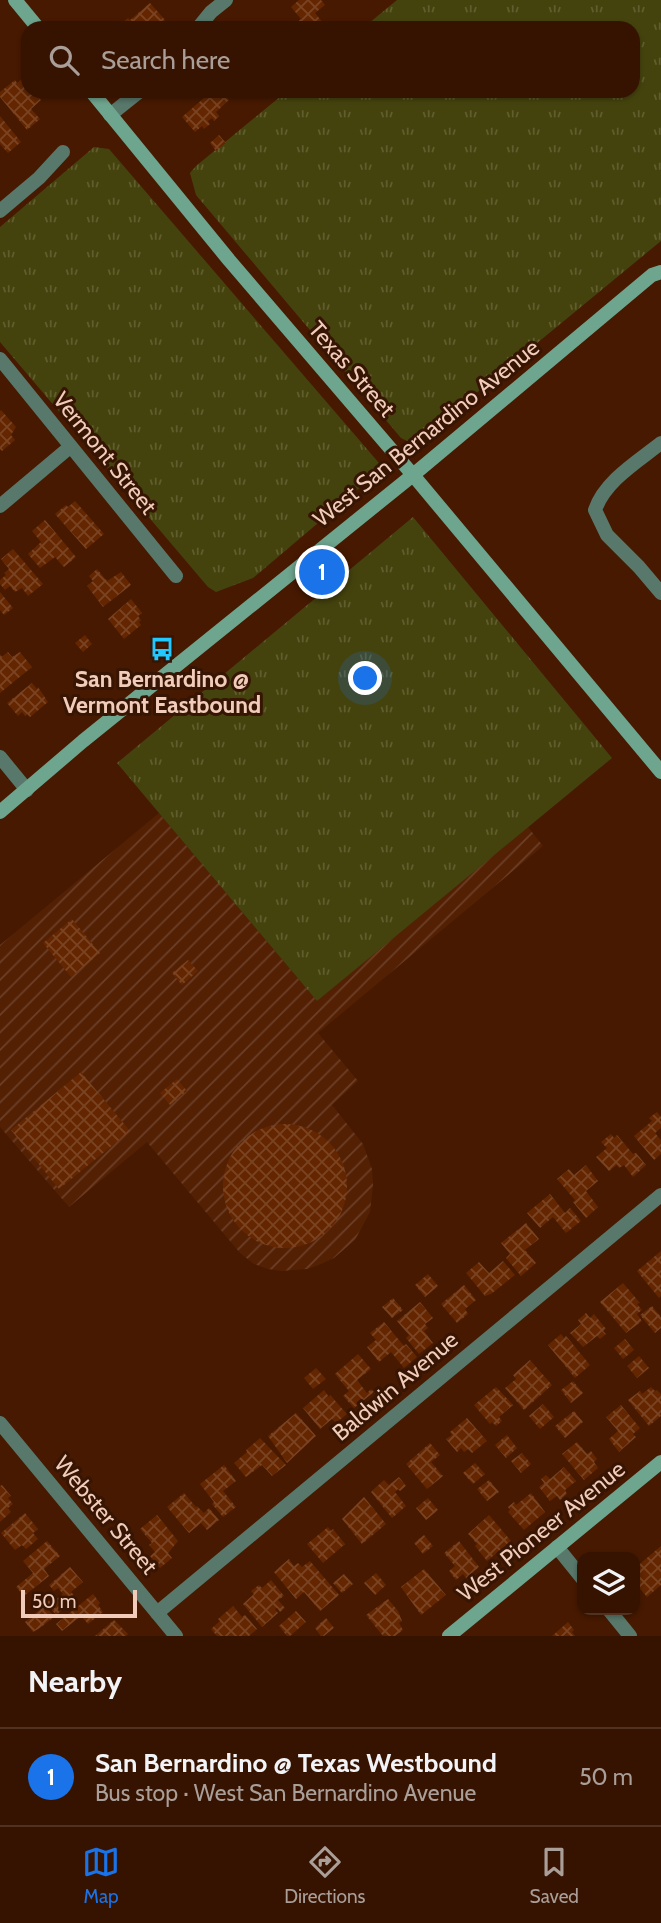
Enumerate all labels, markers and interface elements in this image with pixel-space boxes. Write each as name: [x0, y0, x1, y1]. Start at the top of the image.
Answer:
search box: [21, 21, 640, 98]
icon: search: [45, 41, 83, 79]
text: Search here: [101, 44, 230, 76]
street label: Texas Street: [303, 315, 401, 423]
street label: West San Bernardino Avenue: [307, 333, 545, 533]
street label: Vermont Street: [47, 386, 163, 520]
pin: 1: [299, 546, 345, 598]
bus stop icon: San Bernardino @ Vermont Eastbound: [148, 635, 176, 663]
your location: [348, 661, 382, 695]
place label: San Bernardino @ Vermont Eastbound: [63, 665, 261, 719]
street label: Baldwin Avenue: [326, 1325, 464, 1447]
street label: Webster Street: [48, 1450, 164, 1580]
street label: West Pioneer Avenue: [452, 1455, 631, 1607]
map controls: [577, 1552, 640, 1615]
button: layers: [577, 1552, 640, 1615]
scale bar: [21, 1587, 136, 1619]
text: 50 m: [32, 1590, 76, 1613]
text: Nearby: [28, 1663, 122, 1700]
text: San Bernardino @ Texas Westbound: [95, 1747, 497, 1779]
text: 1: [47, 1763, 55, 1791]
text: 50 m: [579, 1763, 633, 1791]
text: Bus stop · West San Bernardino Avenue: [95, 1779, 476, 1807]
tab: Map: [82, 1843, 120, 1908]
tab: Directions: [284, 1843, 365, 1908]
tab: Saved: [530, 1843, 579, 1908]

